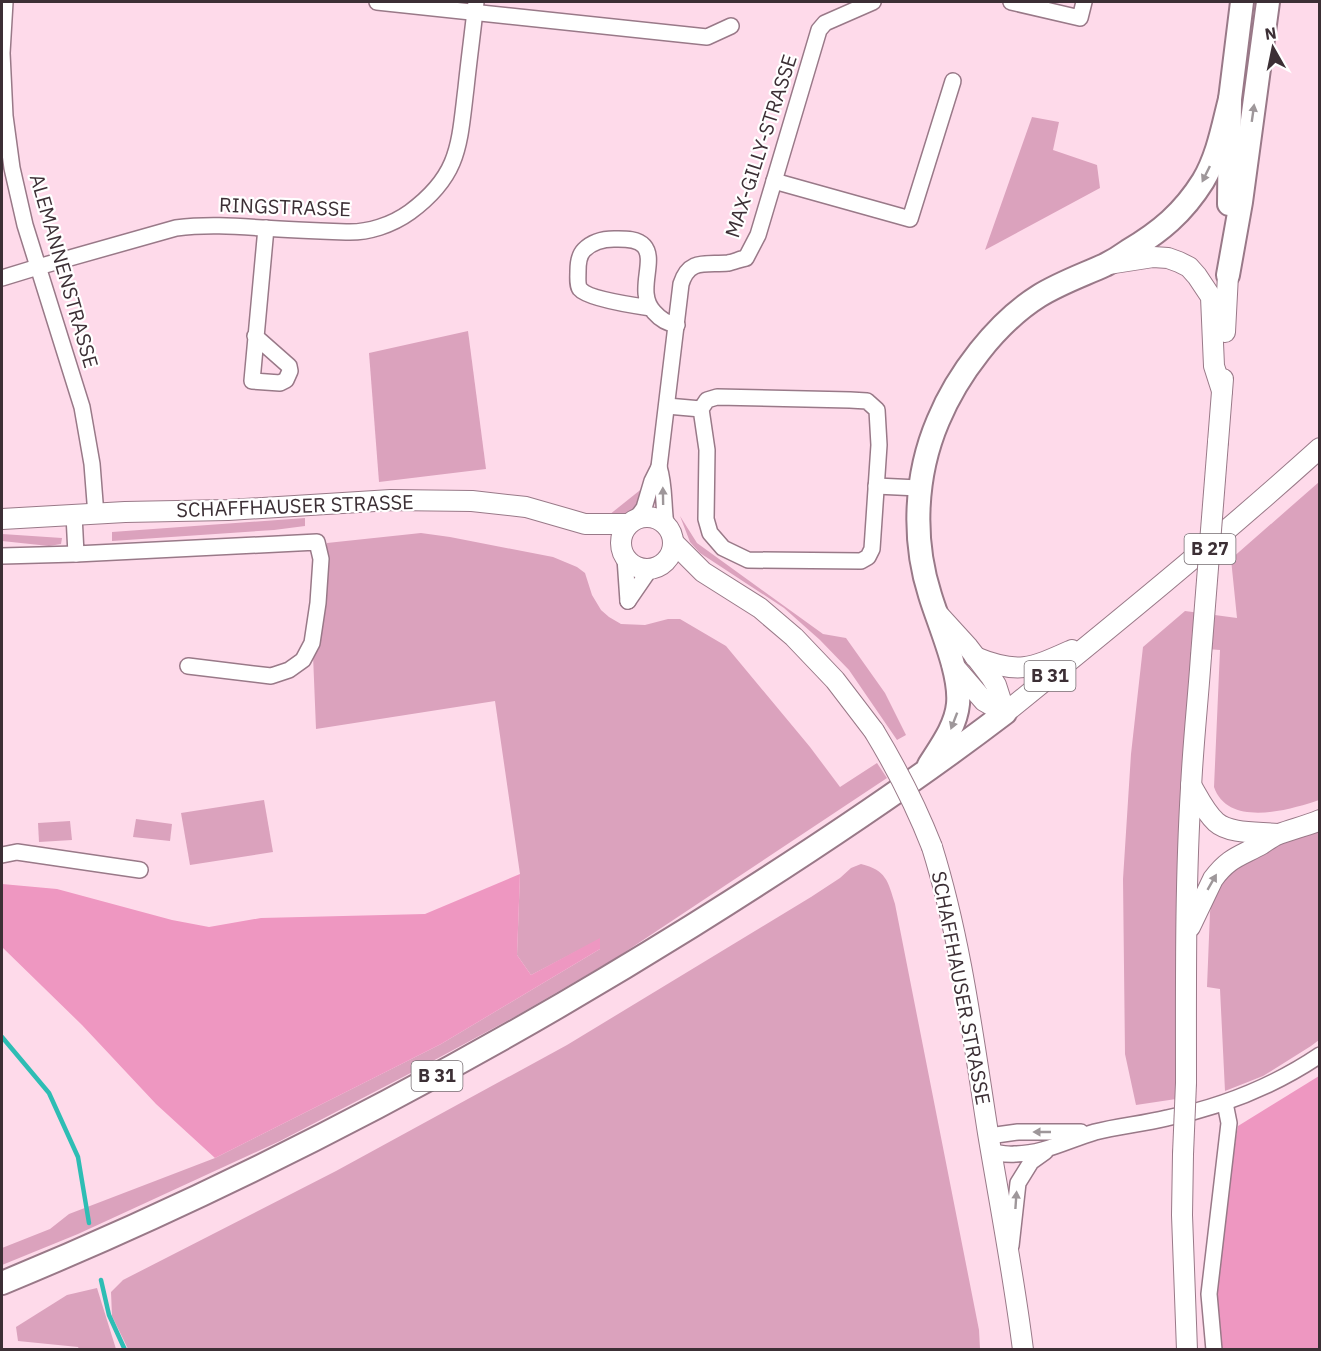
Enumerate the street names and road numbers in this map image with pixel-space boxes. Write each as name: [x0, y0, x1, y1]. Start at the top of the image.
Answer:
street label: MAX-GILLY-STRASSE: [718, 51, 803, 241]
street label: ALEMANNENSTRASSE: [24, 171, 105, 371]
street label: RINGSTRASSE: [219, 191, 351, 222]
street label: SCHAFFHAUSER STRASSE: [176, 488, 414, 523]
road number: B 27: [1184, 534, 1236, 564]
road number: B 31: [1024, 661, 1076, 691]
street label: SCHAFFHAUSER STRASSE: [926, 869, 997, 1107]
road number: B 31: [412, 1061, 462, 1091]

